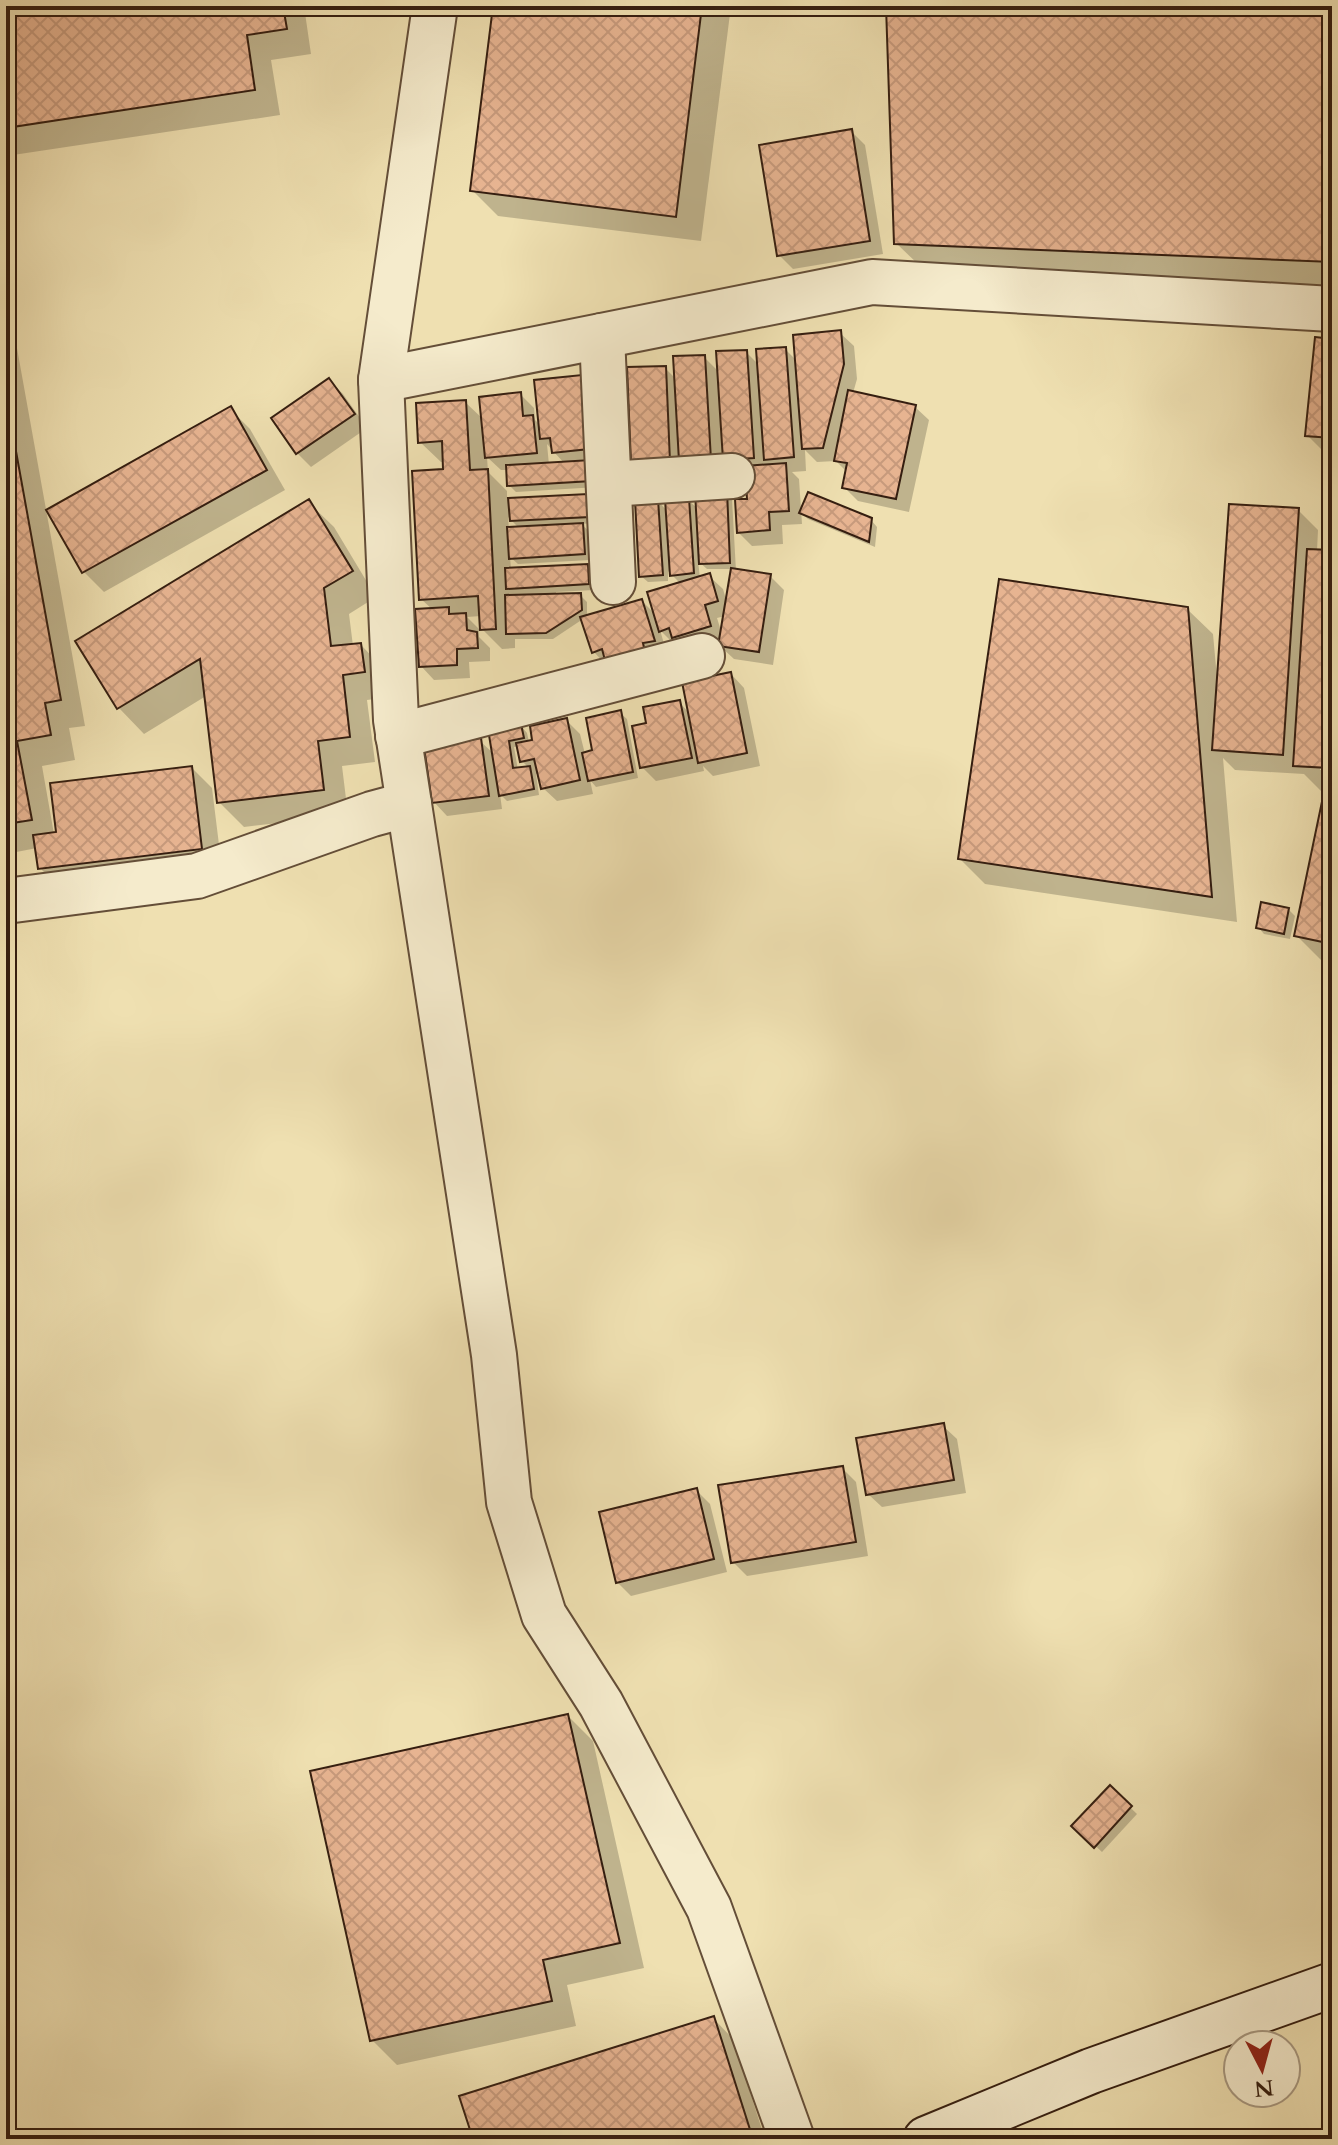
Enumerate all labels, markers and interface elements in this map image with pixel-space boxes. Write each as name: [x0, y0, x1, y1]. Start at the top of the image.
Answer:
north arrow: [1222, 2029, 1302, 2109]
text: N: [1253, 2072, 1275, 2104]

